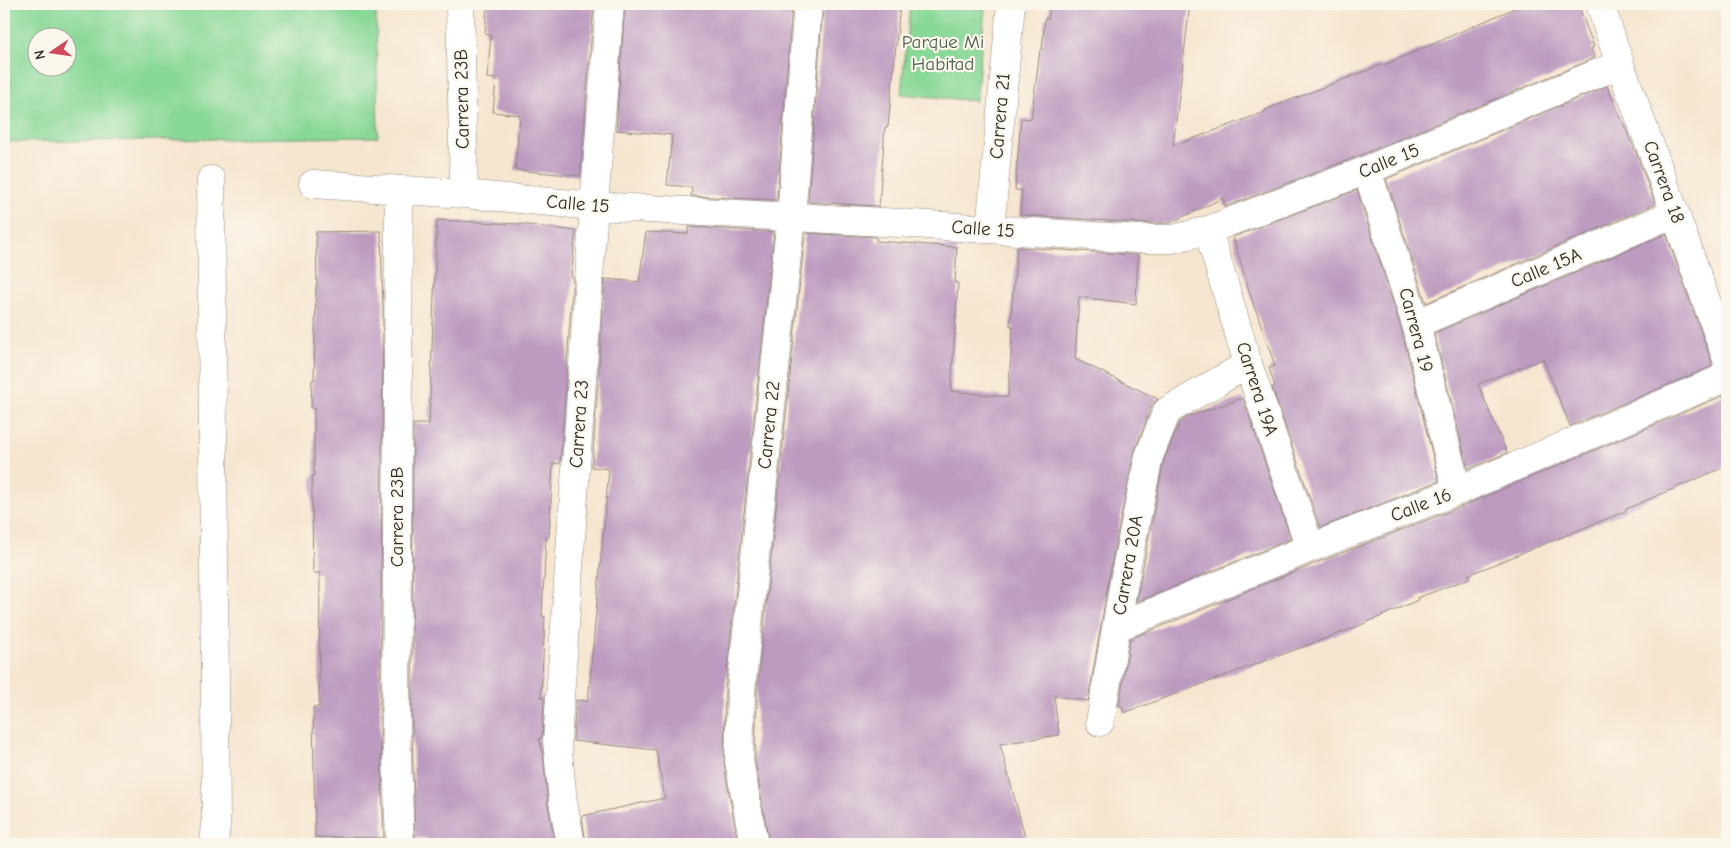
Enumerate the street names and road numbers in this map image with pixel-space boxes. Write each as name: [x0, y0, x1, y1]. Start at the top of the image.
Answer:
street label: Carrera 23B: [450, 49, 474, 149]
street label: Carrera 21: [985, 72, 1015, 160]
street label: Carrera 18: [1639, 138, 1689, 226]
street label: Calle 15: [1355, 139, 1423, 183]
street label: Calle 15: [545, 190, 611, 218]
street label: Calle 15: [951, 216, 1015, 242]
street label: Calle 15A: [1507, 243, 1585, 293]
street label: Carrera 19: [1394, 285, 1438, 375]
street label: Carrera 19A: [1231, 339, 1283, 439]
street label: Carrera 23: [565, 379, 593, 469]
street label: Carrera 22: [753, 380, 785, 470]
street label: Carrera 23B: [386, 467, 408, 567]
street label: Calle 16: [1387, 483, 1455, 527]
street label: Carrera 20A: [1108, 513, 1148, 617]

